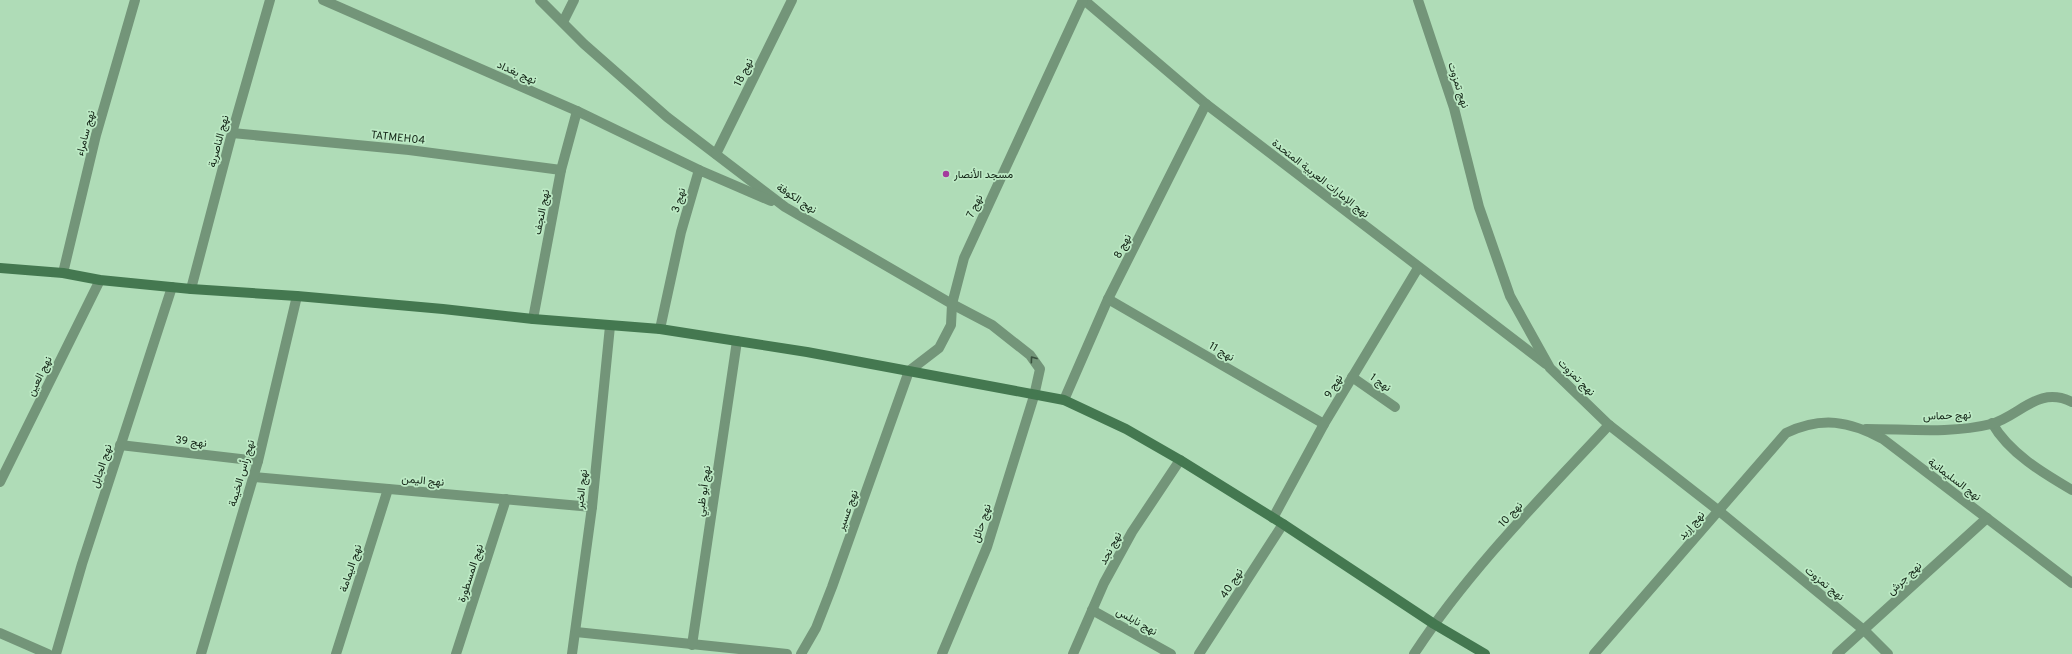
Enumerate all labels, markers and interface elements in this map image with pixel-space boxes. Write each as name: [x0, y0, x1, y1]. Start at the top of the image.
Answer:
street label: نهج 18: [731, 56, 757, 89]
street label: نهج بغداد: [495, 58, 539, 88]
street label: نهج تمزوت: [1444, 61, 1472, 110]
street label: نهج سامراء: [73, 109, 99, 158]
street label: نهج الناصرية: [205, 114, 233, 169]
street label: TATMEH04: [370, 128, 426, 148]
street label: نهج الإمارات العربية المتحدة: [1269, 136, 1372, 221]
place label: مسجد الأنصار: [953, 168, 1013, 182]
marker: مسجد الأنصار: [941, 169, 951, 179]
street label: نهج الكوفة: [773, 181, 819, 217]
street label: نهج 3: [669, 186, 689, 214]
street label: نهج النجف: [531, 188, 553, 236]
street label: نهج 7: [963, 192, 986, 220]
street label: نهج 8: [1111, 232, 1135, 261]
street label: نهج 11: [1206, 339, 1237, 365]
street label: نهج العين: [24, 354, 56, 399]
street label: نهج تمزوت: [1555, 356, 1598, 399]
one-way arrow: [1031, 357, 1038, 364]
street label: نهج 1: [1367, 371, 1394, 395]
street label: نهج 9: [1321, 372, 1346, 401]
street label: نهج حماس: [1923, 408, 1971, 424]
street label: نهج 39: [174, 433, 207, 451]
street label: نهج رأس الخيمة: [226, 438, 258, 508]
street label: نهج الجابل: [88, 443, 116, 490]
street label: نهج السليمانية: [1925, 455, 1984, 504]
street label: نهج أبو ظبي: [693, 465, 716, 518]
street label: نهج الخبر: [573, 468, 591, 511]
street label: نهج اليمن: [401, 472, 445, 490]
street label: نهج عسير: [834, 488, 862, 534]
street label: نهج 10: [1496, 499, 1526, 530]
street label: نهج حائل: [969, 502, 995, 544]
street label: نهج إربد: [1675, 508, 1708, 543]
street label: نهج نجد: [1096, 530, 1125, 567]
street label: نهج المسطورة: [455, 542, 487, 604]
street label: نهج اليمامة: [337, 543, 365, 594]
street label: نهج جرش: [1884, 559, 1925, 598]
street label: نهج تمزوت: [1802, 564, 1847, 604]
street label: نهج 40: [1217, 566, 1247, 601]
street label: نهج نابلس: [1113, 605, 1160, 639]

